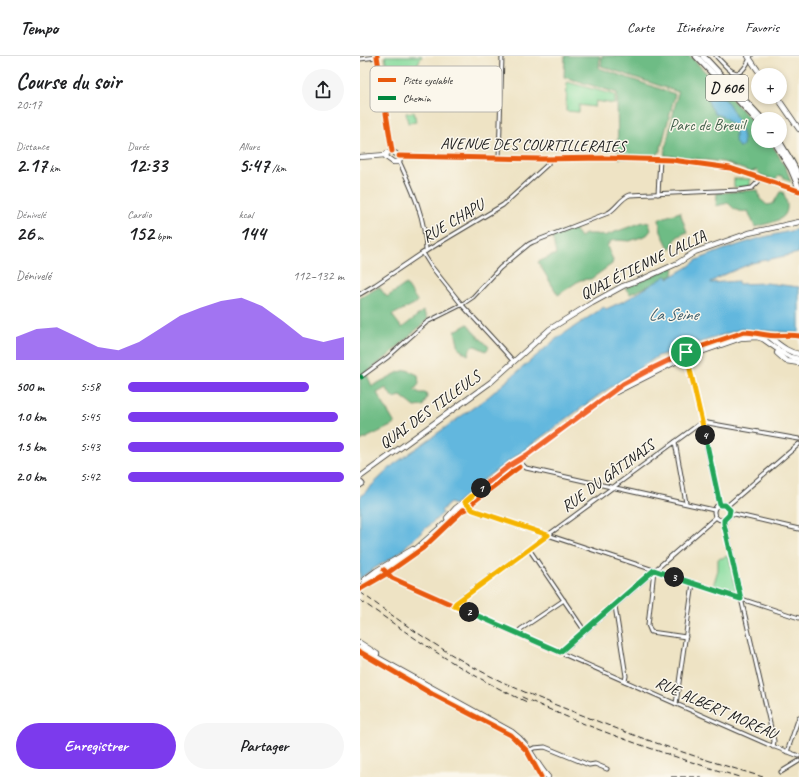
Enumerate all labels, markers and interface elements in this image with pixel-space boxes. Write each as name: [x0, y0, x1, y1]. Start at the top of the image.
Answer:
text: Tempo: [20, 16, 58, 40]
text: Carte: [627, 19, 654, 36]
text: Itinéraire: [676, 19, 723, 36]
text: Favoris: [745, 19, 779, 36]
legend: [370, 66, 502, 112]
text: Course du soir: [16, 68, 121, 96]
map controls: [751, 68, 787, 148]
button: +: [751, 68, 787, 104]
button: share: [302, 69, 344, 111]
text: Piste cyclable: [403, 73, 454, 87]
road number: D 606: [706, 75, 748, 101]
text: Chemin: [403, 91, 432, 105]
text: 20:17: [16, 97, 42, 113]
button: −: [751, 112, 787, 148]
park label: Parc de Breuil: [669, 115, 748, 135]
street label: AVENUE DES COURTILLERAIES: [440, 133, 628, 157]
text: Distance: [16, 139, 49, 153]
text: Durée: [127, 139, 149, 153]
text: Allure: [239, 139, 260, 153]
text: 2.17: [16, 153, 47, 178]
text: 12:33: [127, 153, 167, 178]
text: 5:47: [239, 153, 269, 178]
text: km: [47, 161, 60, 175]
text: /km: [269, 161, 286, 175]
street label: RUE CHAPU: [419, 193, 490, 247]
text: Dénivelé: [16, 207, 46, 221]
text: Cardio: [127, 207, 152, 221]
text: kcal: [239, 207, 253, 221]
text: 26: [16, 221, 34, 246]
text: 152: [127, 221, 154, 246]
text: 144: [239, 221, 266, 246]
street label: QUAI ÉTIENNE LALLIA: [577, 225, 710, 304]
text: m: [34, 229, 43, 243]
text: bpm: [154, 229, 172, 243]
text: Dénivelé: [16, 268, 51, 284]
text: 112–132 m: [293, 268, 344, 284]
water label: La Seine: [649, 304, 700, 325]
pin: [669, 335, 703, 369]
icon: arrive: [675, 341, 697, 363]
street label: QUAI DES TILLEULS: [376, 365, 486, 453]
text: 500 m: [16, 379, 44, 395]
text: 5:58: [80, 379, 100, 395]
text: 1.0 km: [16, 409, 46, 425]
text: 5:45: [80, 409, 100, 425]
pin: 4: [695, 425, 715, 445]
text: 4: [703, 428, 707, 442]
street label: RUE DU GÂTINAIS: [557, 434, 660, 517]
text: 1.5 km: [16, 439, 46, 455]
text: 5:43: [80, 439, 100, 455]
text: 2.0 km: [16, 469, 46, 485]
text: 5:42: [80, 469, 100, 485]
pin: 1: [471, 478, 491, 498]
text: 1: [479, 481, 483, 495]
pin: 3: [664, 567, 684, 587]
text: 3: [672, 570, 676, 584]
pin: 2: [459, 602, 479, 622]
text: 2: [467, 605, 471, 619]
street label: RUE ALBERT MOREAU: [652, 672, 783, 745]
button: Enregistrer: [16, 723, 176, 769]
button: Partager: [184, 723, 344, 769]

